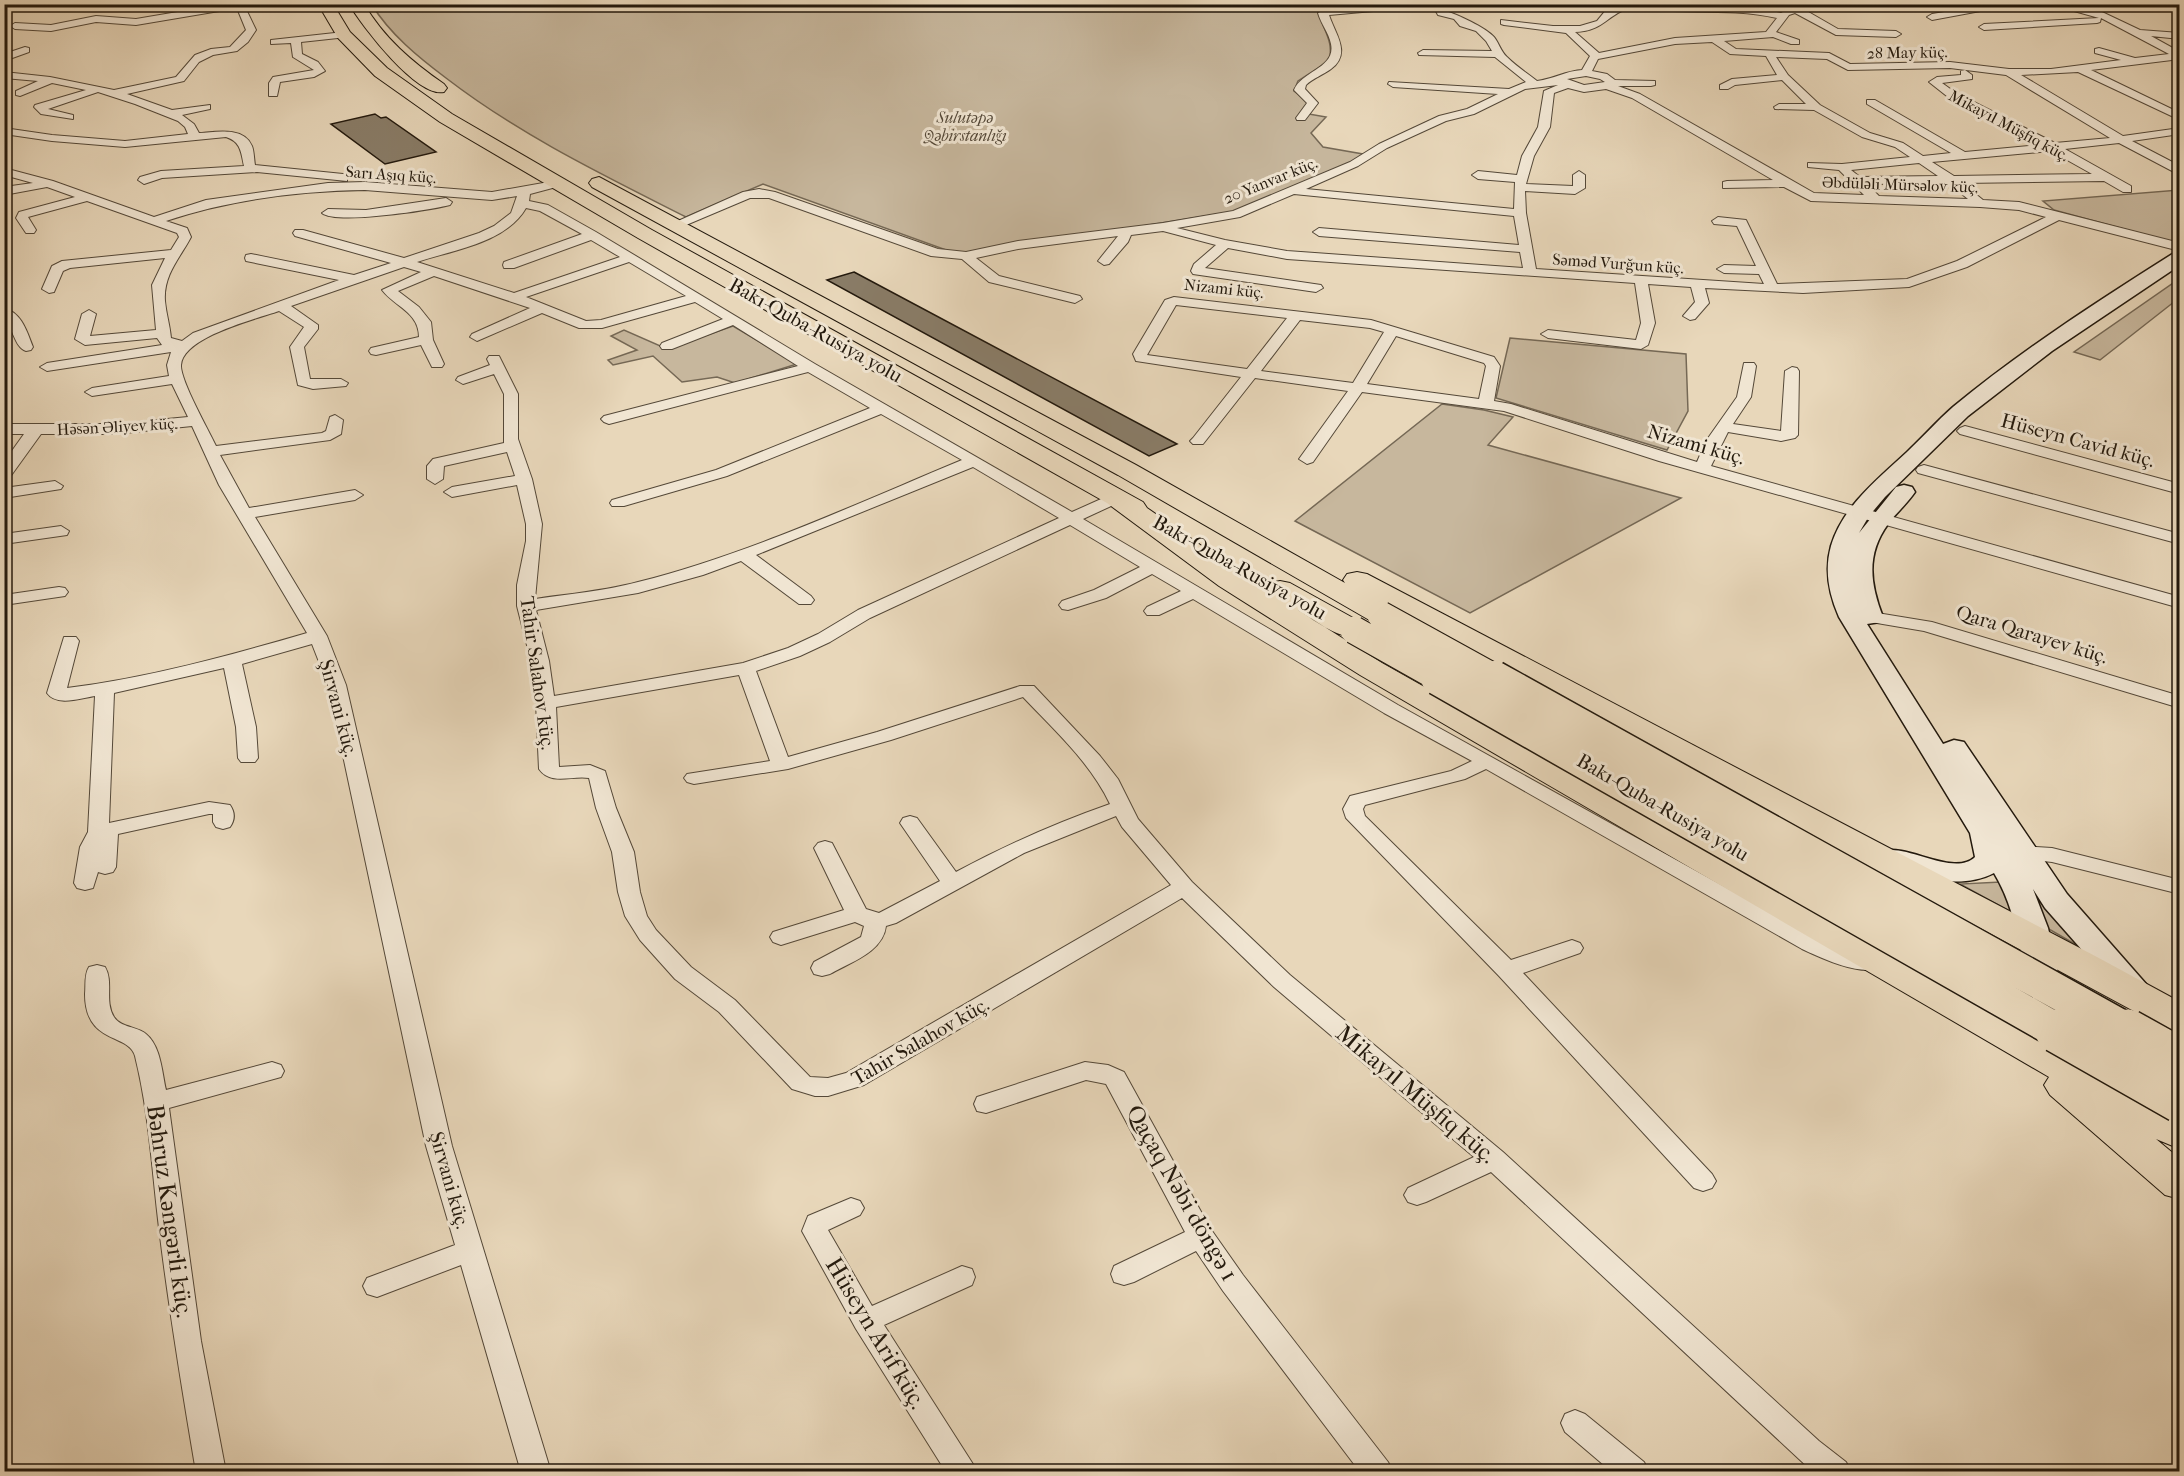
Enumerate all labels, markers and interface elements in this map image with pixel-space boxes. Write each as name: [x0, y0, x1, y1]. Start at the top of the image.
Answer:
street label: 28 May küç.: [1866, 42, 1948, 63]
street label: Mikayıl Müşfiq küç.: [1945, 86, 2072, 166]
park label: Sulutəpə Qəbirstanlığı: [923, 108, 1007, 146]
street label: 20 Yanvar küç.: [1221, 153, 1320, 208]
street label: Sarı Aşıq küç.: [345, 162, 437, 188]
street label: Əbdüləli Mürsəlov küç.: [1822, 172, 1978, 197]
street label: Səməd Vurğun küç.: [1552, 249, 1684, 278]
street label: Bakı-Quba-Rusiya yolu: [725, 273, 907, 388]
street label: Nizami küç.: [1183, 275, 1265, 302]
street label: Hüseyn Cavid küç.: [1999, 409, 2157, 472]
street label: Həsən Əliyev küç.: [56, 414, 178, 439]
street label: Nizami küç.: [1645, 420, 1747, 469]
street label: Bakı-Quba-Rusiya yolu: [1149, 510, 1331, 625]
street label: Tahir Salahov küç.: [515, 595, 560, 751]
street label: Qara Qarayev küç.: [1953, 600, 2111, 669]
street label: Şirvani küç.: [314, 657, 363, 760]
street label: Bakı-Quba-Rusiya yolu: [1573, 749, 1753, 866]
street label: Tahir Salahov küç.: [847, 993, 993, 1090]
street label: Mikayıl Müşfiq küç.: [1330, 1019, 1502, 1170]
street label: Qaçaq Nəbi döngə 1: [1119, 1100, 1244, 1287]
street label: Bəhruz Kəngərli küç.: [140, 1103, 199, 1320]
street label: Şirvani küç.: [425, 1129, 474, 1231]
street label: Hüseyn Arif küç.: [819, 1252, 932, 1414]

